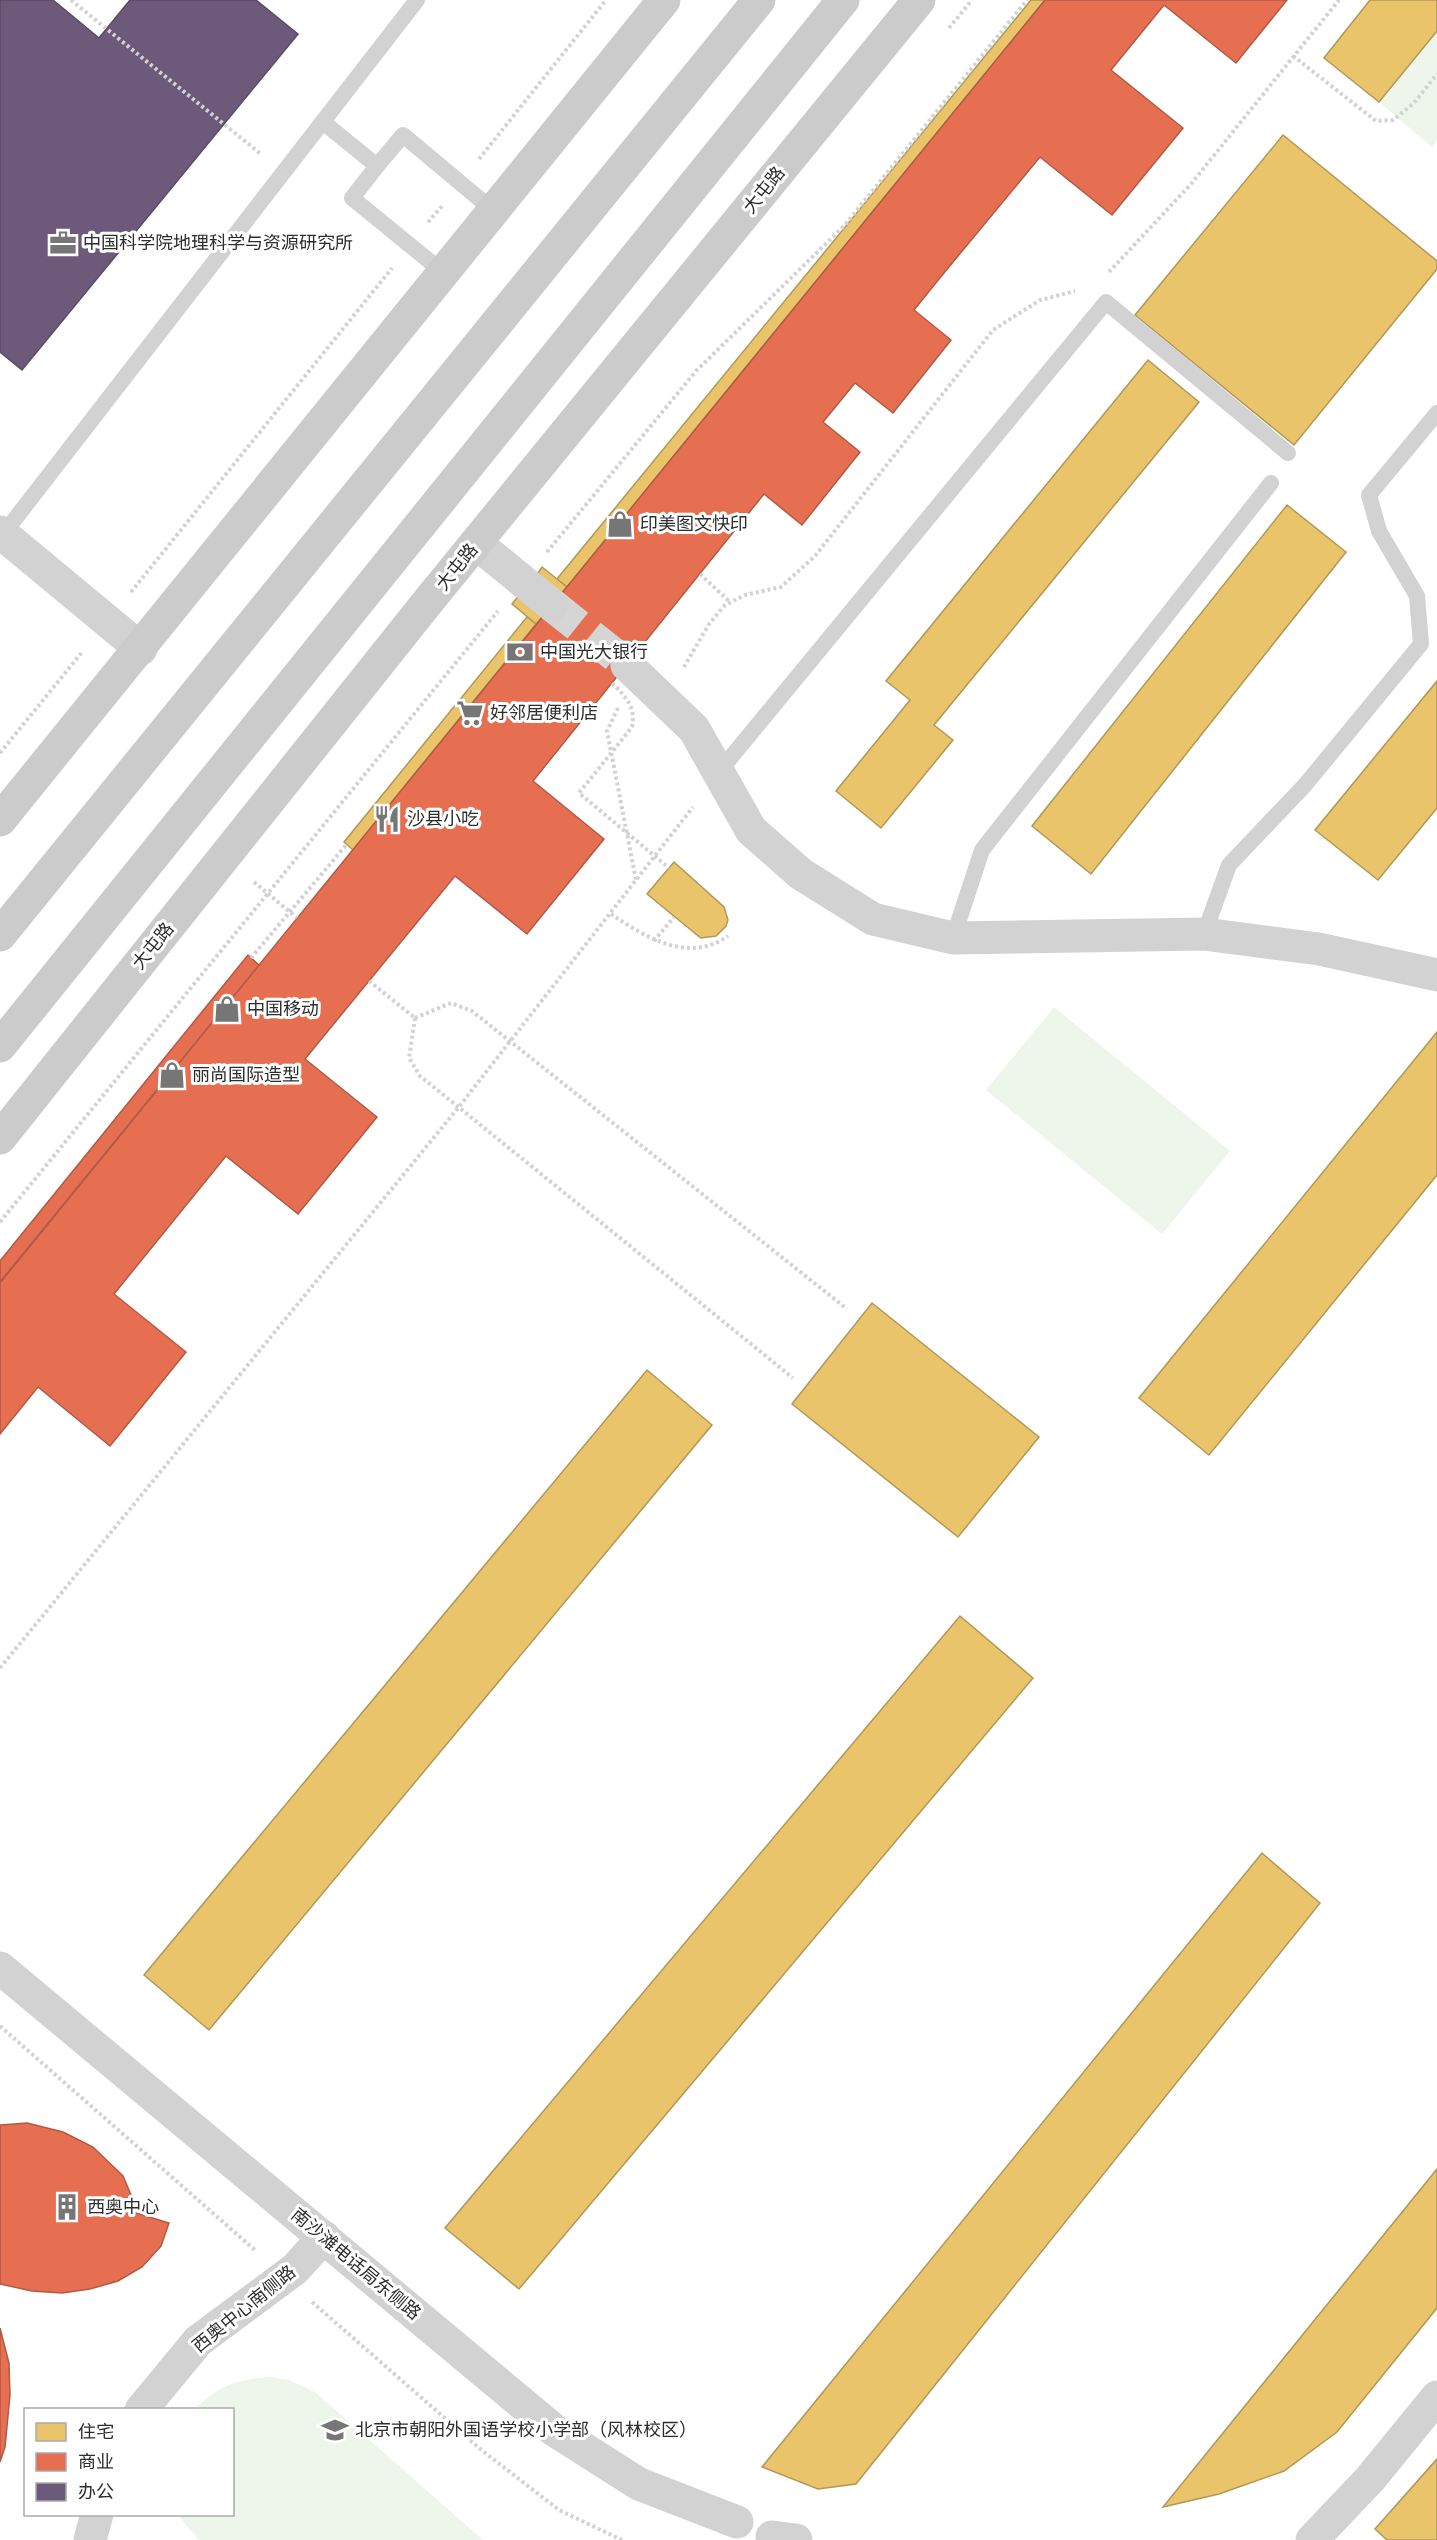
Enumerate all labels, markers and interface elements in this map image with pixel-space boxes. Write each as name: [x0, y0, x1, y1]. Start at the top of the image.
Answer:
street label: 大屯路: [736, 160, 791, 219]
office icon: 中国科学院地理科学与资源研究所: [48, 228, 78, 258]
place label: 中国科学院地理科学与资源研究所: [83, 229, 353, 256]
shop icon: 印美图文快印: [605, 509, 635, 539]
place label: 印美图文快印: [640, 510, 748, 537]
street label: 大屯路: [429, 537, 484, 596]
bank icon: 中国光大银行: [505, 637, 535, 667]
place label: 中国光大银行: [540, 638, 648, 665]
supermarket icon: 好邻居便利店: [455, 698, 485, 728]
place label: 好邻居便利店: [490, 699, 598, 726]
restaurant icon: 沙县小吃: [372, 804, 402, 834]
place label: 沙县小吃: [407, 805, 479, 832]
street label: 大屯路: [125, 916, 180, 975]
shop icon: 中国移动: [212, 994, 242, 1024]
place label: 中国移动: [247, 995, 319, 1022]
shop icon: 丽尚国际造型: [157, 1060, 187, 1090]
place label: 丽尚国际造型: [192, 1061, 300, 1088]
building icon: 西奥中心: [52, 2192, 82, 2222]
place label: 西奥中心: [87, 2193, 159, 2220]
street label: 南沙滩电话局东侧路: [286, 2201, 427, 2326]
street label: 西奥中心南侧路: [186, 2258, 301, 2359]
legend: [24, 2408, 234, 2516]
school or university icon: 北京市朝阳外国语学校小学部（风林校区）: [320, 2415, 350, 2445]
place label: 北京市朝阳外国语学校小学部（风林校区）: [355, 2416, 697, 2443]
text: 住宅: [78, 2418, 114, 2445]
text: 商业: [78, 2448, 114, 2475]
text: 办公: [78, 2478, 114, 2505]

